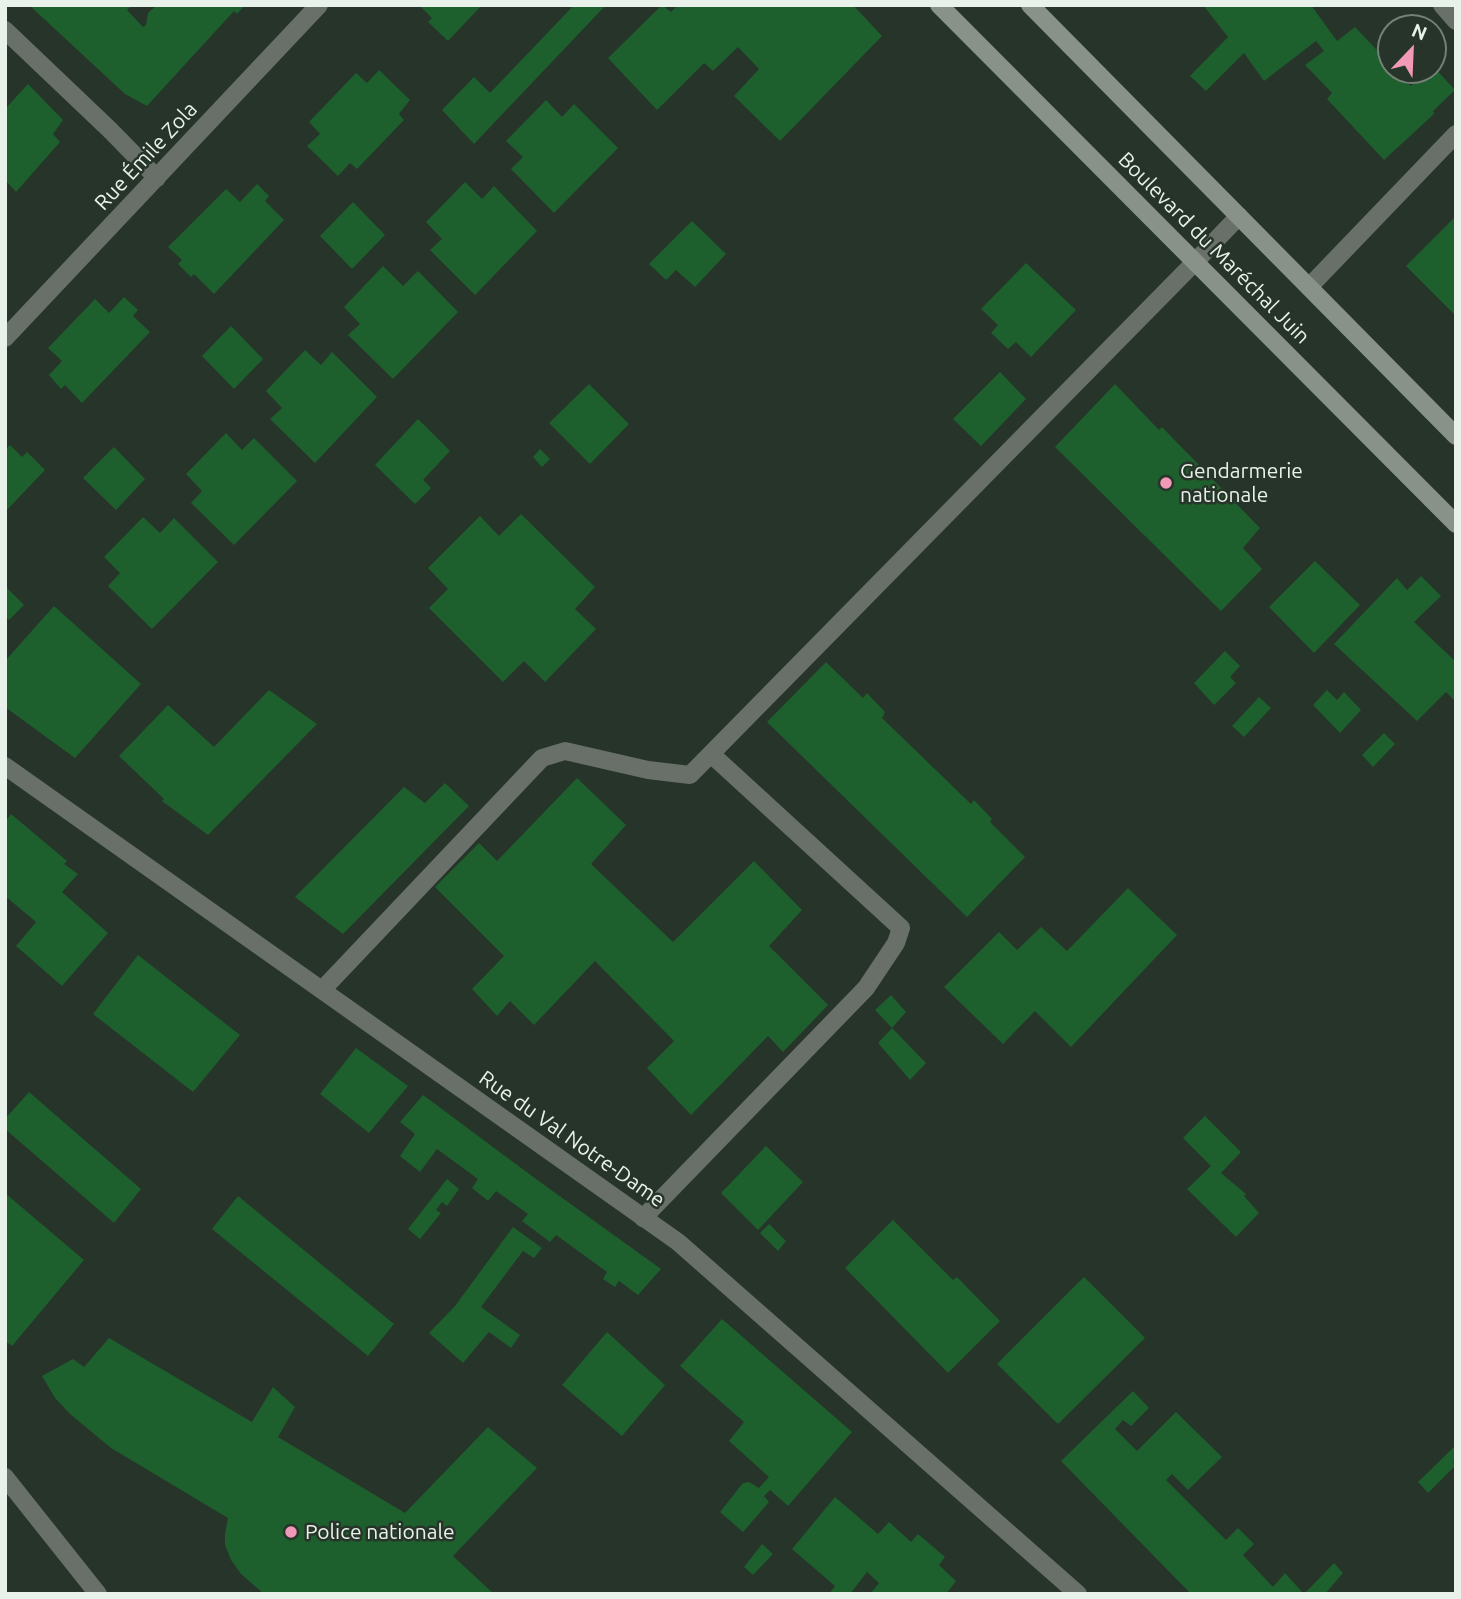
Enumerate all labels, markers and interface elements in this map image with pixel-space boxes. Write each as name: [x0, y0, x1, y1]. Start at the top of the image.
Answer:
north arrow: [1377, 14, 1447, 84]
text: N: [1409, 19, 1430, 44]
street label: Rue Émile Zola: [89, 97, 203, 215]
street label: Boulevard du Maréchal Juin: [1113, 147, 1315, 349]
place label: Gendarmerie nationale: [1180, 458, 1303, 508]
marker: Gendarmerie nationale: [1158, 475, 1174, 491]
street label: Rue du Val Notre-Dame: [474, 1065, 670, 1213]
place label: Police nationale: [305, 1519, 455, 1545]
marker: Police nationale: [283, 1524, 299, 1540]

